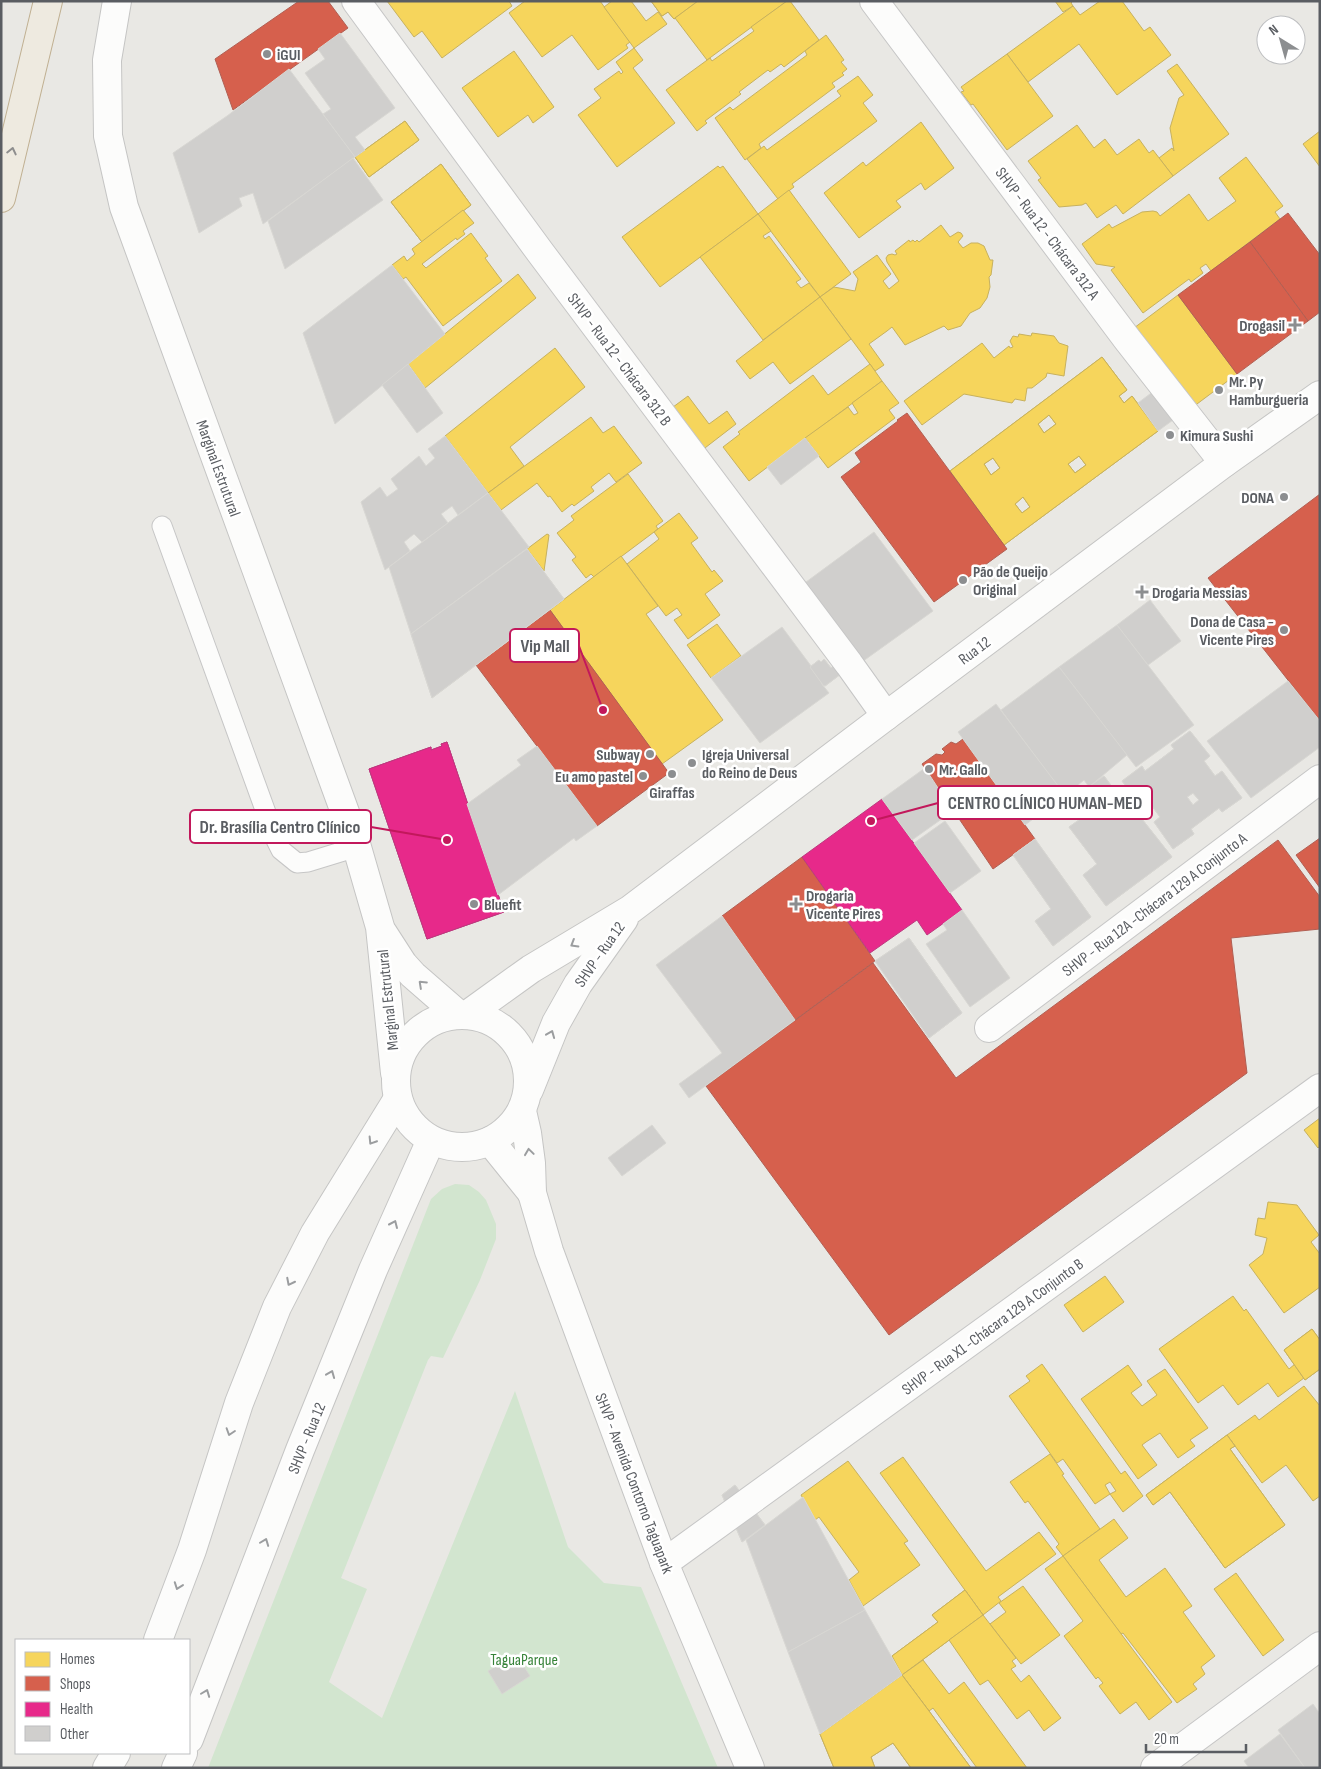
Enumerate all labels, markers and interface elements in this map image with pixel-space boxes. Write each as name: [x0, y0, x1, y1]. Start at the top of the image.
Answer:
north arrow: [1256, 15, 1306, 65]
text: N: [1265, 21, 1282, 39]
place label: iGUI: [277, 46, 301, 65]
marker: iGUI: [261, 48, 273, 60]
one-way arrow: [6, 146, 17, 155]
street label: SHVP - Rua 12 - Chácara 312 A: [991, 164, 1103, 304]
street label: SHVP - Rua 12 - Chácara 312 B: [563, 290, 675, 430]
place label: Drogasil: [1239, 317, 1285, 336]
marker: Drogasil: [1289, 319, 1301, 331]
place label: Mr. Py Hamburgueria: [1229, 373, 1309, 410]
marker: Mr. Py Hamburgueria: [1213, 384, 1225, 396]
street label: Marginal Estrutural: [191, 418, 244, 519]
place label: Kimura Sushi: [1180, 427, 1253, 446]
marker: Kimura Sushi: [1164, 429, 1176, 441]
place label: DONA: [1241, 489, 1274, 508]
marker: DONA: [1278, 491, 1290, 503]
place label: Pão de Queijo Original: [973, 563, 1048, 600]
marker: Pão de Queijo Original: [957, 574, 969, 586]
place label: Drogaria Messias: [1152, 584, 1247, 603]
marker: Drogaria Messias: [1136, 586, 1148, 598]
place label: Dona de Casa - Vicente Pires: [1190, 613, 1274, 650]
marker: Dona de Casa - Vicente Pires: [1278, 624, 1290, 636]
callout: Vip Mall: [510, 629, 579, 662]
street label: Rua 12: [955, 633, 995, 669]
text: Vip Mall: [520, 636, 570, 657]
place label: Subway: [596, 746, 640, 765]
place label: Igreja Universal do Reino de Deus: [702, 746, 797, 783]
marker: Subway: [644, 748, 656, 760]
marker: Igreja Universal do Reino de Deus: [686, 757, 698, 769]
place label: Mr. Gallo: [939, 761, 988, 780]
marker: Mr. Gallo: [923, 763, 935, 775]
place label: Eu amo pastel: [555, 768, 633, 787]
marker: Giraffas: [666, 768, 678, 780]
marker: Eu amo pastel: [637, 770, 649, 782]
place label: Giraffas: [649, 784, 695, 803]
callout: CENTRO CLÍNICO HUMAN-MED: [938, 786, 1152, 819]
text: CENTRO CLÍNICO HUMAN-MED: [948, 793, 1142, 814]
callout: Dr. Brasília Centro Clínico: [190, 810, 371, 843]
text: Dr. Brasília Centro Clínico: [200, 817, 361, 838]
street label: SHVP - Rua 12A -Chácara 129 A Conjunto A: [1059, 829, 1251, 981]
place label: Drogaria Vicente Pires: [806, 887, 881, 924]
place label: Bluefit: [484, 896, 521, 915]
marker: Bluefit: [468, 898, 480, 910]
marker: Drogaria Vicente Pires: [790, 898, 802, 910]
street label: SHVP - Rua 12: [571, 919, 630, 991]
one-way arrow: [570, 937, 579, 947]
street label: Marginal Estrutural: [374, 948, 403, 1051]
one-way arrow: [419, 981, 428, 990]
one-way arrow: [545, 1031, 555, 1039]
one-way arrow: [368, 1136, 378, 1145]
one-way arrow: [525, 1147, 535, 1156]
one-way arrow: [387, 1220, 398, 1229]
street label: SHVP - Rua X1 -Chácara 129 A Conjunto B: [898, 1255, 1087, 1399]
one-way arrow: [286, 1276, 296, 1285]
one-way arrow: [325, 1370, 335, 1379]
street label: SHVP - Avenida Contorno Taguapark: [590, 1391, 677, 1576]
street label: SHVP - Rua 12: [285, 1400, 330, 1477]
one-way arrow: [225, 1428, 235, 1436]
one-way arrow: [259, 1538, 269, 1547]
one-way arrow: [174, 1582, 184, 1590]
legend: [15, 1639, 190, 1754]
text: Homes: [60, 1650, 95, 1669]
park label: TaguaParque: [490, 1651, 558, 1670]
text: Shops: [60, 1675, 91, 1694]
one-way arrow: [200, 1689, 210, 1698]
text: Health: [60, 1700, 93, 1719]
scale bar: [1146, 1722, 1246, 1754]
text: Other: [60, 1725, 89, 1744]
text: 20 m: [1154, 1730, 1179, 1749]

